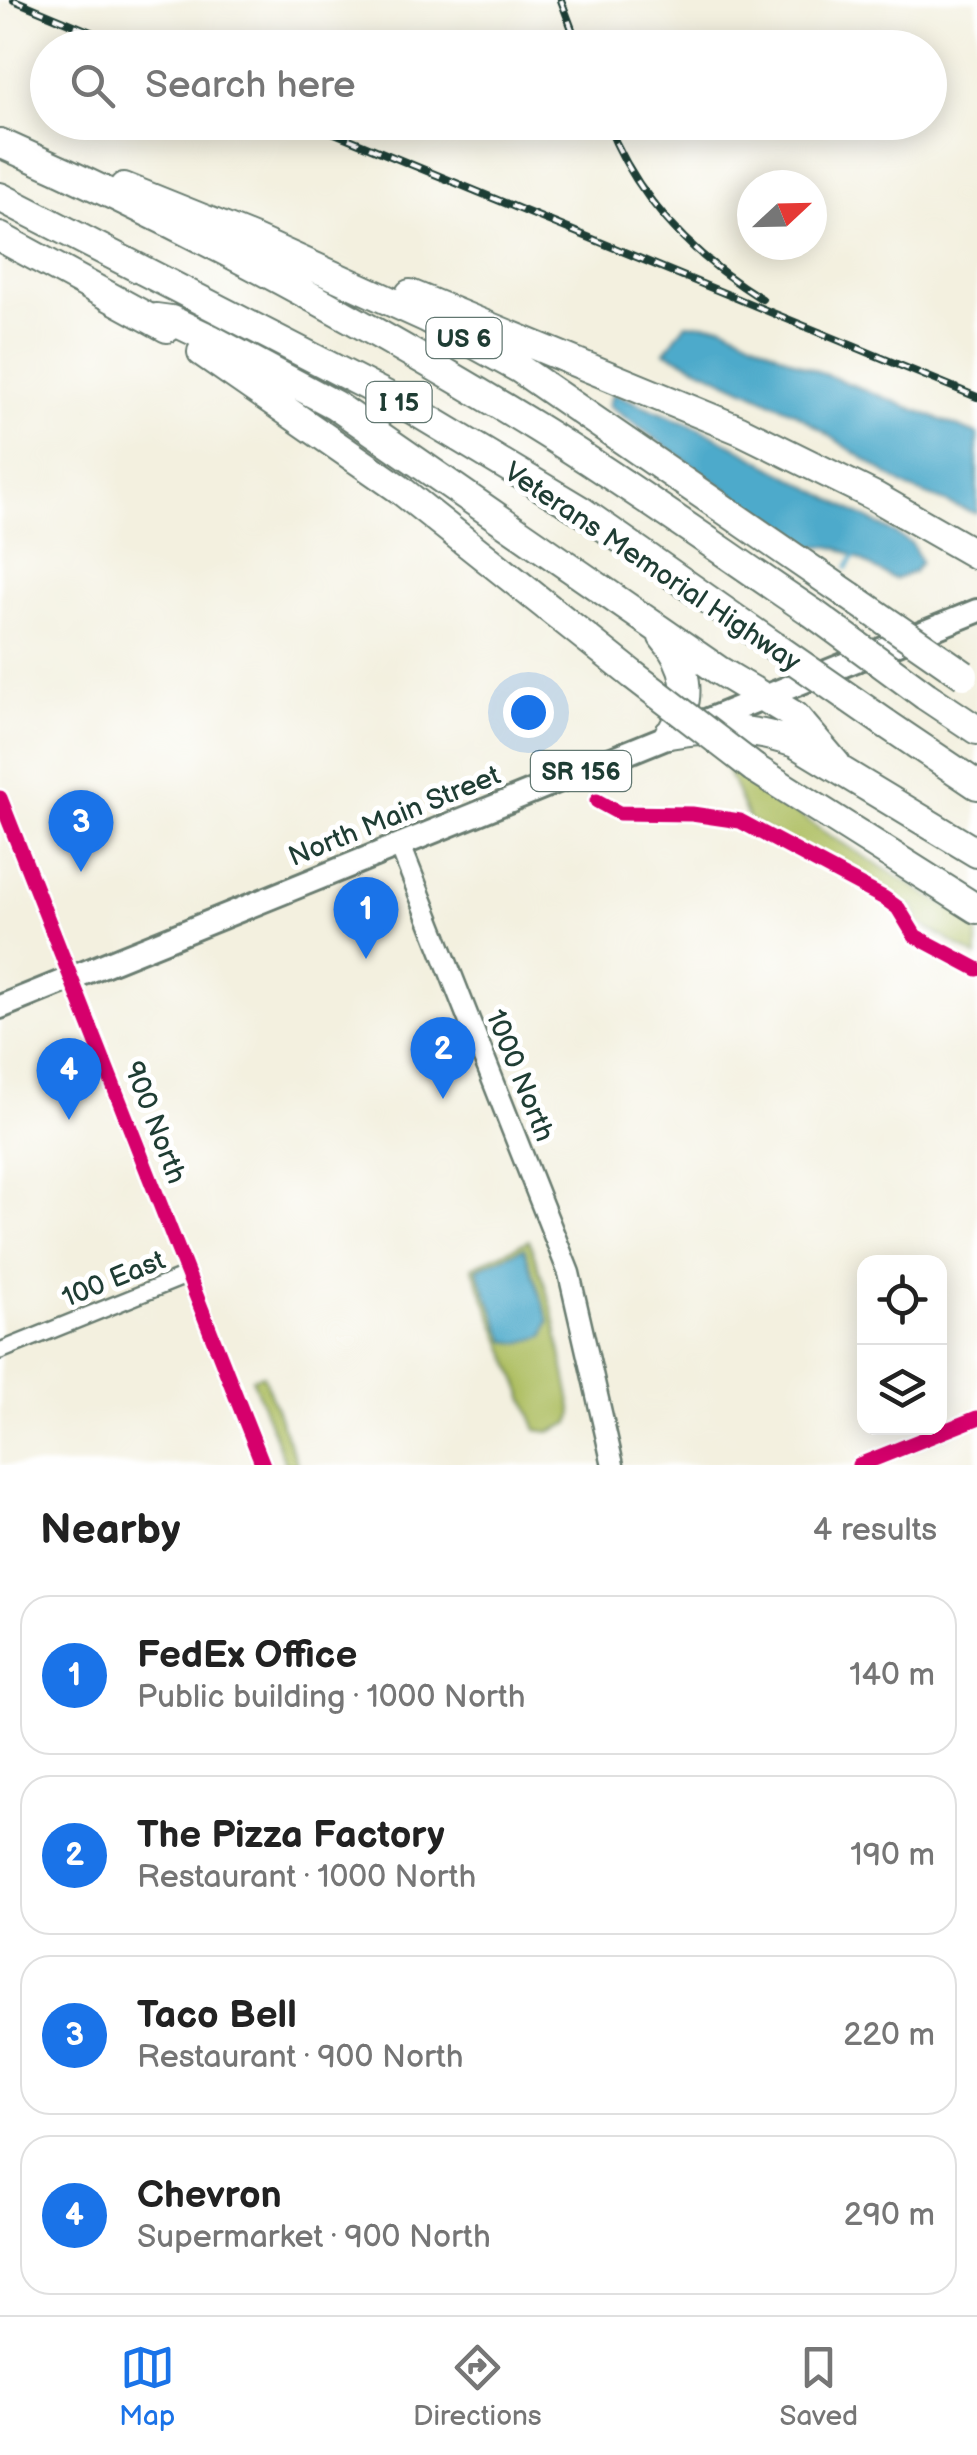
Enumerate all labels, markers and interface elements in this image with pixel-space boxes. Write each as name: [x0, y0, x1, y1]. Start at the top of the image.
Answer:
search box: [30, 30, 947, 140]
icon: search: [65, 58, 120, 113]
text: Search here: [145, 63, 356, 108]
north arrow: [737, 170, 827, 260]
road number: US 6: [426, 318, 502, 358]
road number: I 15: [366, 382, 432, 422]
street label: Veterans Memorial Highway: [498, 456, 807, 679]
your location: [503, 687, 554, 738]
road number: SR 156: [531, 751, 631, 791]
street label: North Main Street: [284, 759, 506, 874]
pin: 3: [48, 790, 114, 872]
pin: 1: [334, 876, 398, 959]
street label: 1000 North: [478, 1005, 561, 1146]
pin: 2: [410, 1016, 476, 1099]
pin: 4: [36, 1038, 102, 1120]
street label: 900 North: [116, 1057, 193, 1188]
street label: 100 East: [57, 1244, 170, 1315]
map controls: [857, 1255, 947, 1435]
button: locate: [857, 1255, 947, 1345]
button: layers: [857, 1345, 947, 1435]
text: Nearby: [40, 1505, 180, 1556]
text: 4 results: [813, 1511, 937, 1550]
text: FedEx Office: [137, 1633, 357, 1678]
text: 1: [68, 1656, 81, 1695]
text: 140 m: [849, 1656, 935, 1695]
text: Public building · 1000 North: [137, 1678, 526, 1717]
text: The Pizza Factory: [137, 1813, 445, 1858]
text: 2: [65, 1836, 84, 1875]
text: 190 m: [850, 1836, 935, 1875]
text: Restaurant · 1000 North: [137, 1858, 476, 1897]
text: Taco Bell: [137, 1993, 297, 2038]
text: 3: [65, 2016, 84, 2055]
text: 220 m: [843, 2016, 935, 2055]
text: Restaurant · 900 North: [137, 2038, 464, 2077]
text: Chevron: [137, 2173, 282, 2218]
text: 4: [65, 2196, 84, 2235]
text: 290 m: [844, 2196, 935, 2235]
text: Supermarket · 900 North: [137, 2218, 491, 2257]
tab: Map: [119, 2340, 175, 2433]
tab: Directions: [413, 2340, 542, 2433]
tab: Saved: [780, 2340, 858, 2433]

